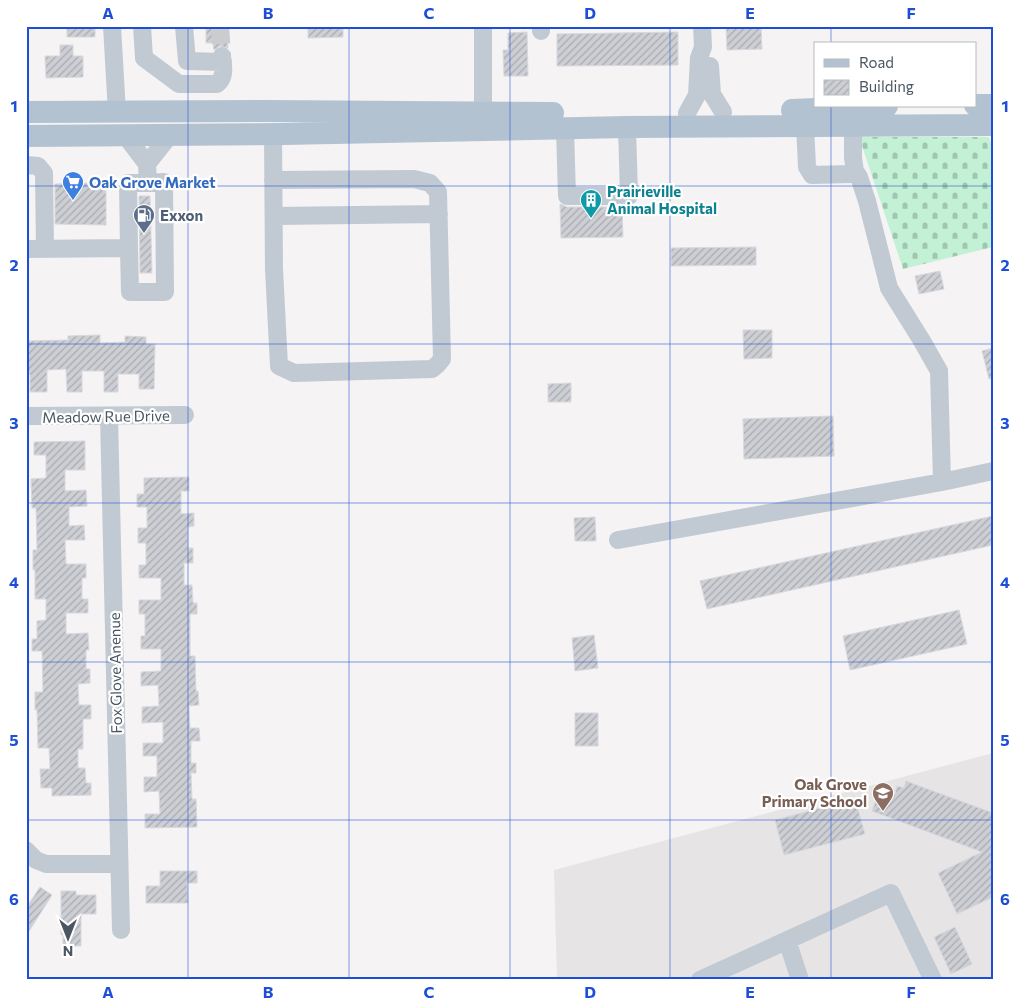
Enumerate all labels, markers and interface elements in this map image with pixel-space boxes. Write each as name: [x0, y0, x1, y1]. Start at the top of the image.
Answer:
text: A: [102, 3, 114, 22]
text: B: [263, 3, 274, 22]
text: C: [424, 3, 435, 22]
text: D: [584, 3, 596, 22]
text: E: [745, 3, 755, 22]
text: F: [906, 3, 916, 22]
legend: [814, 42, 976, 108]
text: Road: [859, 53, 894, 71]
text: Building: [859, 77, 914, 95]
text: 1: [10, 96, 18, 115]
text: 1: [1001, 96, 1009, 115]
supermarket icon: Oak Grove Market: [61, 170, 85, 201]
place label: Oak Grove Market: [89, 173, 216, 191]
place label: Prairieville Animal Hospital: [607, 182, 717, 217]
building icon: Prairieville Animal Hospital: [579, 188, 603, 219]
fuel station icon: Exxon: [132, 203, 156, 234]
place label: Exxon: [160, 206, 203, 224]
text: 2: [9, 255, 19, 274]
text: 2: [1000, 255, 1010, 274]
street label: Meadow Rue Drive: [42, 406, 170, 426]
text: 3: [9, 413, 19, 432]
text: 3: [1000, 413, 1010, 432]
text: 4: [9, 572, 19, 591]
text: 4: [1000, 572, 1010, 591]
street label: Fox Glove Anenue: [105, 612, 125, 734]
text: 5: [9, 730, 19, 749]
text: 5: [1000, 730, 1010, 749]
place label: Oak Grove Primary School: [762, 775, 867, 810]
school or university icon: Oak Grove Primary School: [871, 781, 895, 812]
text: 6: [9, 889, 19, 908]
text: 6: [1000, 889, 1010, 908]
north arrow: [42, 914, 92, 964]
text: N: [63, 943, 73, 960]
text: A: [102, 982, 114, 1001]
text: B: [263, 982, 274, 1001]
text: C: [424, 982, 435, 1001]
text: D: [584, 982, 596, 1001]
text: E: [745, 982, 755, 1001]
text: F: [906, 982, 916, 1001]

